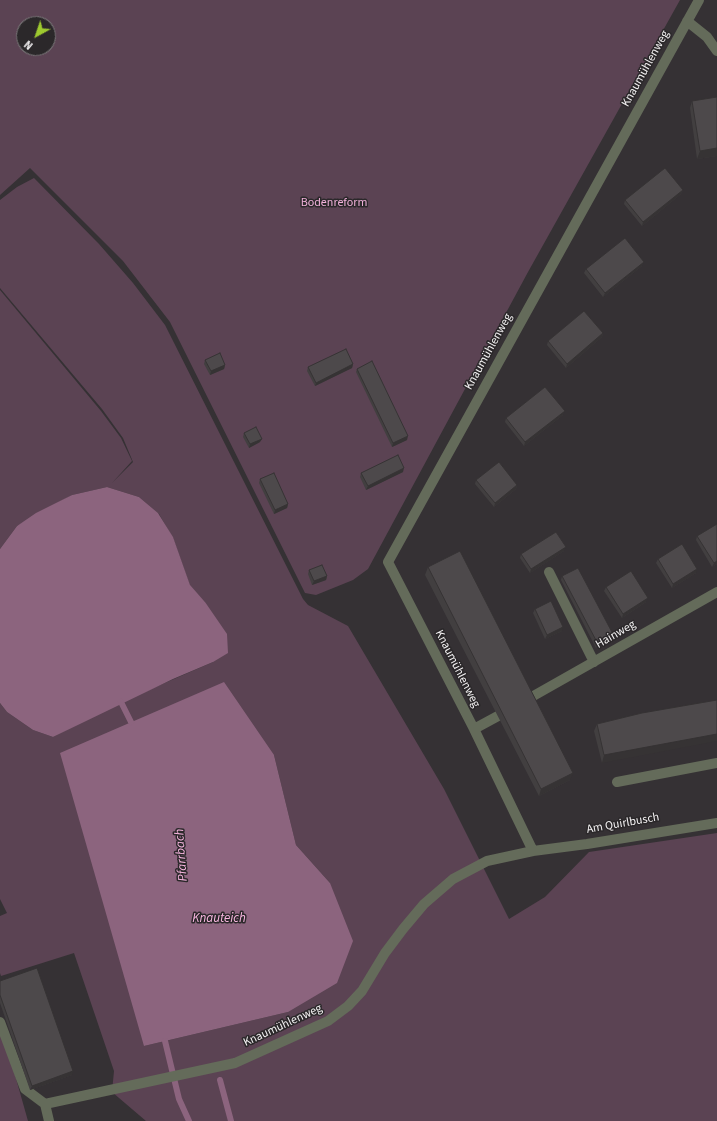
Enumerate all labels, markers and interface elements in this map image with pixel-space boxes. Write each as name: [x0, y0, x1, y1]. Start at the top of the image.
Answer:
north arrow: [16, 16, 56, 56]
street label: Knaumühlenweg: [619, 28, 673, 110]
text: N: [21, 37, 36, 53]
park label: Bodenreform: [301, 196, 367, 210]
street label: Knaumühlenweg: [462, 311, 516, 393]
street label: Hainweg: [593, 618, 639, 652]
street label: Knaumühlenweg: [431, 628, 483, 710]
street label: Am Quirlbusch: [585, 811, 661, 837]
water label: Pfarrbach: [172, 828, 192, 882]
water label: Knauteich: [192, 911, 246, 927]
street label: Knaumühlenweg: [241, 1001, 325, 1051]

